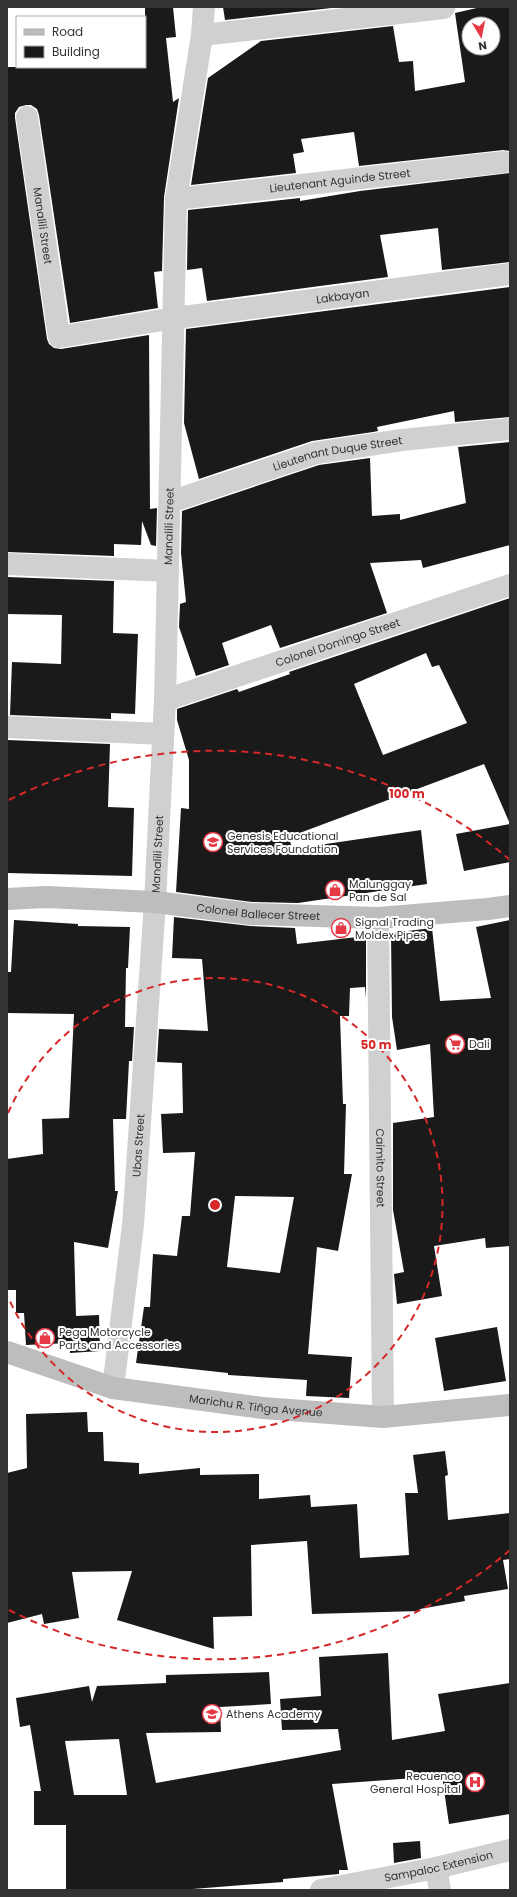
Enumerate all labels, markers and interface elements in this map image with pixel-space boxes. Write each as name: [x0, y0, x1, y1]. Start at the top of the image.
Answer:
legend: [16, 16, 146, 68]
north arrow: [461, 16, 501, 56]
text: Road: [52, 23, 83, 40]
text: N: [477, 37, 488, 54]
text: Building: [52, 43, 100, 60]
street label: Lieutenant Aguinde Street: [269, 165, 411, 196]
street label: Manalili Street: [29, 186, 56, 265]
street label: Lakbayan: [315, 285, 370, 307]
street label: Lieutenant Duque Street: [271, 432, 403, 475]
street label: Manalili Street: [160, 487, 178, 565]
street label: Colonel Domingo Street: [273, 614, 402, 671]
text: 100 m: [389, 785, 425, 802]
street label: Manalili Street: [147, 815, 167, 893]
place label: Genesis Educational Services Foundation: [227, 828, 339, 857]
school or university icon: Genesis Educational Services Foundation: [202, 831, 224, 853]
place label: Malunggay Pan de Sal: [349, 876, 412, 905]
shop icon: Malunggay Pan de Sal: [324, 879, 346, 901]
street label: Colonel Ballecer Street: [195, 899, 320, 924]
place label: Signal Trading Moldex Pipes: [355, 914, 434, 943]
shop icon: Signal Trading Moldex Pipes: [330, 917, 352, 939]
supermarket icon: Dali: [444, 1033, 466, 1055]
text: 50 m: [361, 1036, 392, 1053]
place label: Dali: [469, 1036, 490, 1052]
street label: Ubas Street: [128, 1113, 149, 1178]
street label: Caimito Street: [372, 1128, 389, 1208]
centre of rings: [208, 1198, 222, 1212]
place label: Pega Motorcycle Parts and Accessories: [59, 1324, 180, 1353]
shop icon: Pega Motorcycle Parts and Accessories: [34, 1327, 56, 1349]
street label: Marichu R. Tiñga Avenue: [188, 1390, 323, 1420]
school or university icon: Athens Academy: [201, 1703, 223, 1725]
place label: Athens Academy: [226, 1706, 321, 1722]
place label: Recuenco General Hospital: [370, 1768, 461, 1797]
hospital icon: Recuenco General Hospital: [464, 1771, 486, 1793]
street label: Sampaloc Extension: [383, 1846, 495, 1886]

